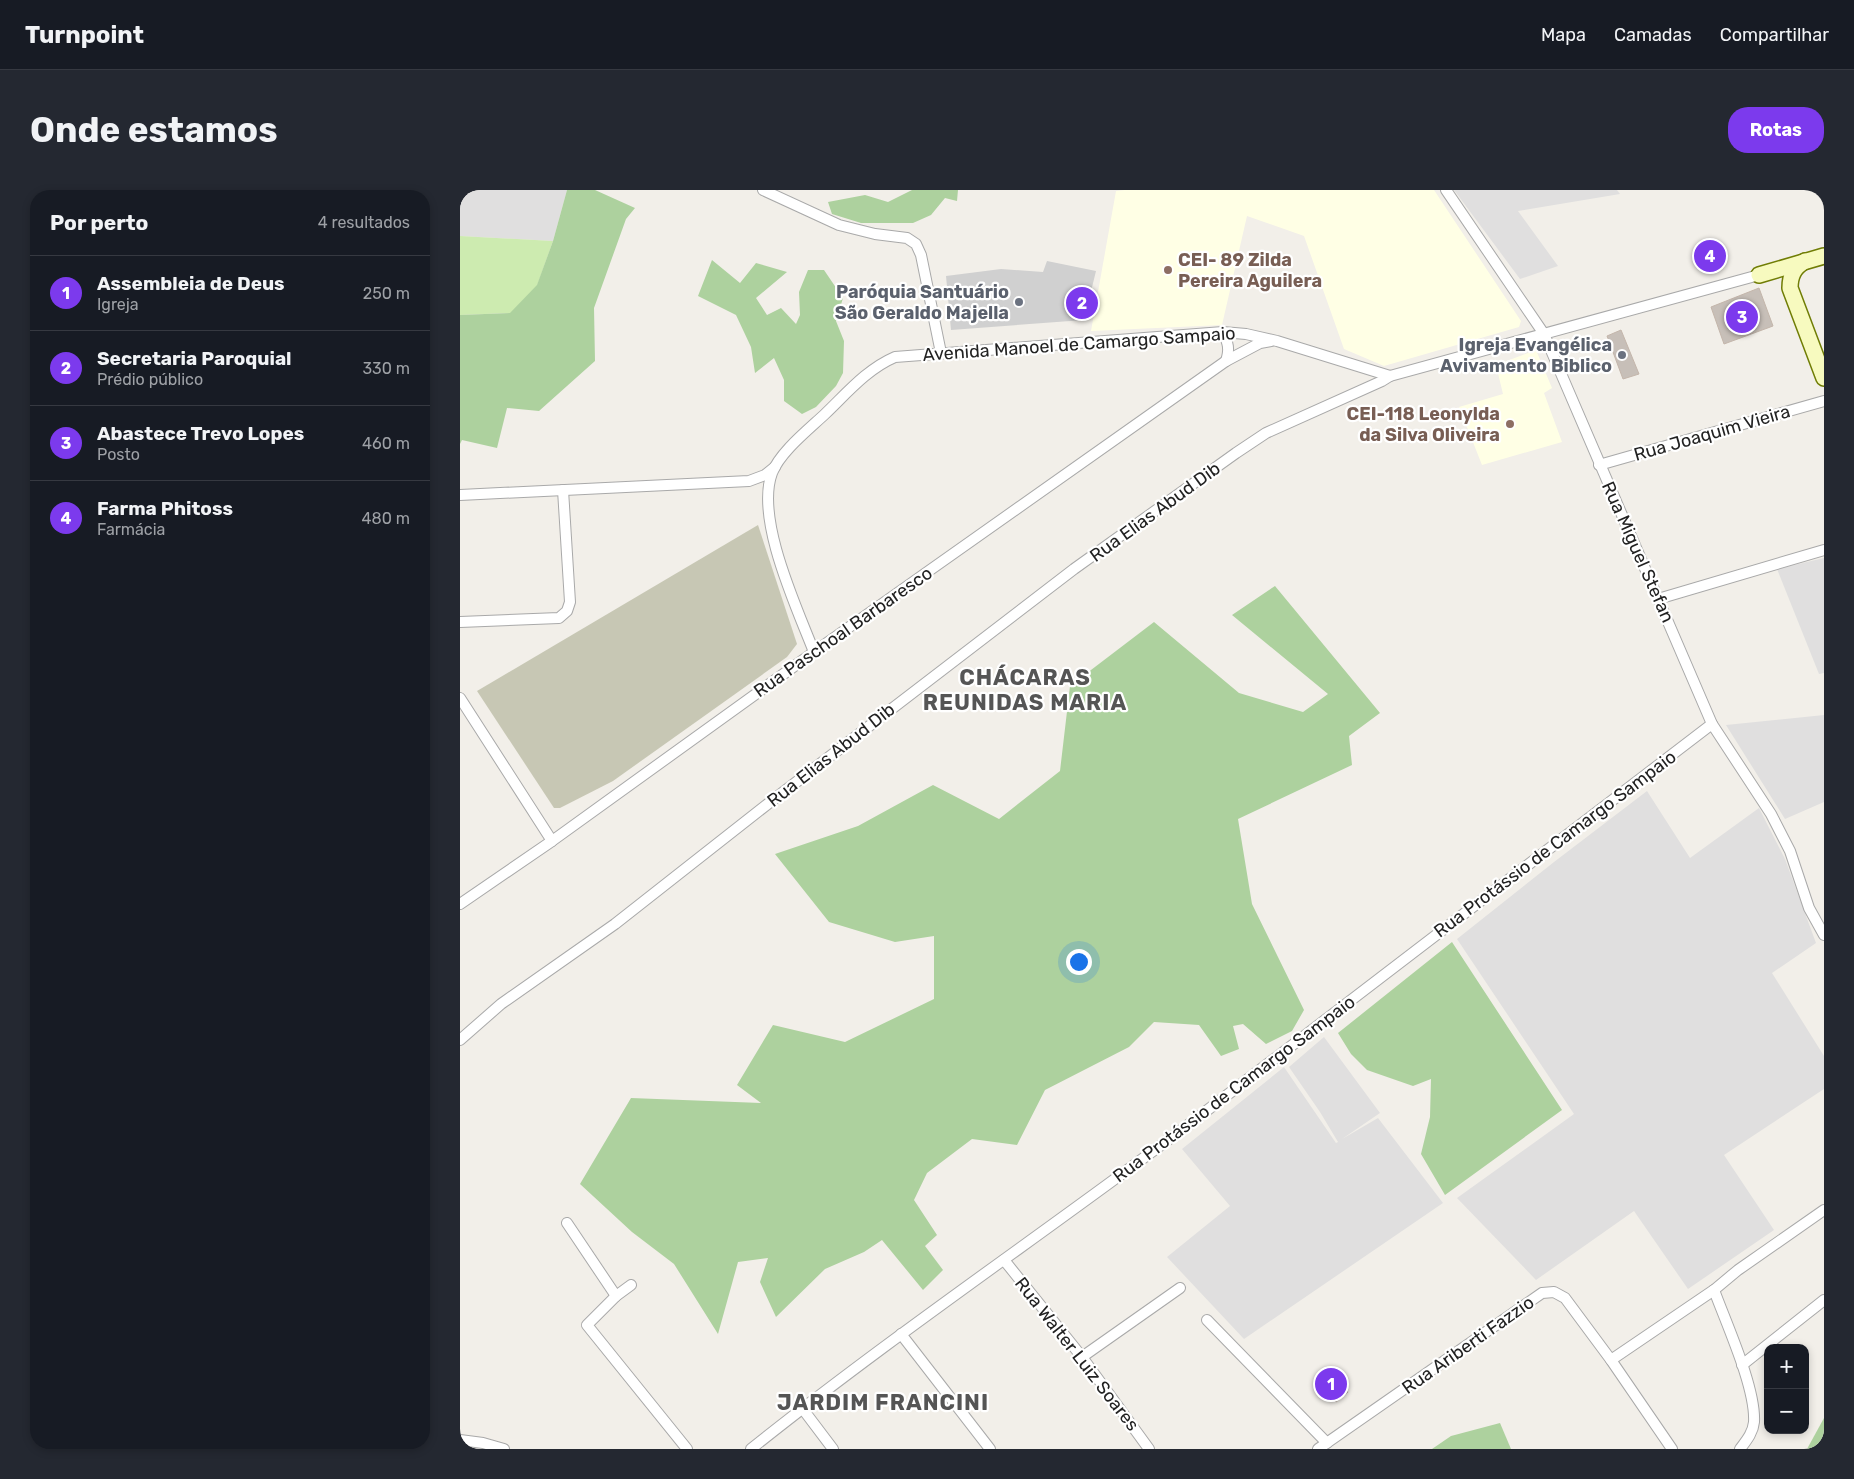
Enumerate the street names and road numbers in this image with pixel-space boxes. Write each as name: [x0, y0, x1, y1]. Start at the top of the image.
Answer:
street label: Avenida Manoel de Camargo Sampaio: [922, 322, 1236, 366]
street label: Rua Joaquim Vieira: [1631, 400, 1793, 466]
street label: Rua Elias Abud Dib: [1085, 457, 1225, 567]
street label: Rua Miguel Stefan: [1597, 478, 1679, 626]
street label: Rua Paschoal Barbaresco: [749, 562, 937, 702]
street label: Rua Elias Abud Dib: [763, 698, 899, 812]
street label: Rua Protássio de Camargo Sampaio: [1430, 746, 1680, 942]
street label: Rua Protássio de Camargo Sampaio: [1109, 991, 1359, 1187]
street label: Rua Walter Luiz Soares: [1010, 1273, 1144, 1435]
street label: Rua Ariberti Fazzio: [1398, 1291, 1538, 1399]

